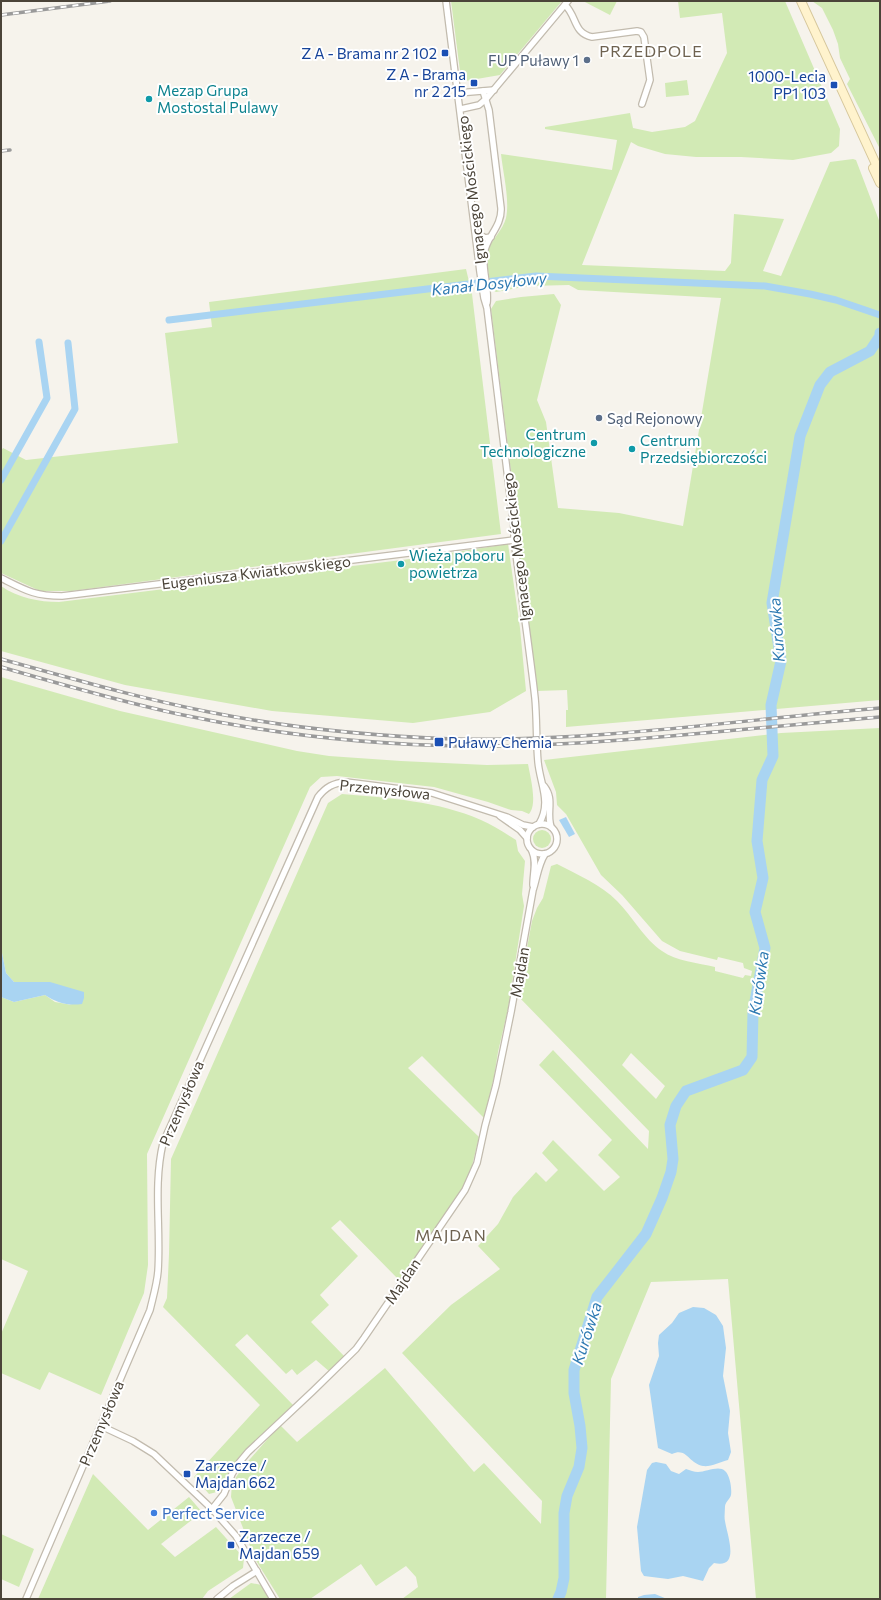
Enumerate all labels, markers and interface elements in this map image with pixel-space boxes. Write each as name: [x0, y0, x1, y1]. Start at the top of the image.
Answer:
district label: PRZEDPOLE: [599, 41, 703, 60]
place label: Z A - Brama nr 2 102: [301, 44, 437, 62]
marker: Z A - Brama nr 2 102: [440, 48, 450, 58]
place label: FUP Puławy 1: [488, 51, 579, 69]
marker: FUP Puławy 1: [582, 55, 592, 65]
place label: Z A - Brama nr 2 215: [386, 65, 466, 100]
place label: 1000-Lecia PP1 103: [748, 67, 826, 102]
marker: Z A - Brama nr 2 215: [469, 78, 479, 88]
marker: 1000-Lecia PP1 103: [829, 80, 839, 90]
place label: Mezap Grupa Mostostal Pulawy: [157, 81, 279, 116]
marker: Mezap Grupa Mostostal Pulawy: [144, 94, 154, 104]
street label: Ignacego Mościckiego: [453, 115, 489, 265]
water label: Kanał Dosyłowy: [430, 267, 548, 299]
place label: Sąd Rejonowy: [607, 409, 703, 427]
marker: Sąd Rejonowy: [594, 413, 604, 423]
place label: Centrum Technologiczne: [480, 425, 586, 460]
place label: Centrum Przedsiębiorczości: [640, 431, 767, 466]
marker: Centrum Technologiczne: [589, 438, 599, 448]
marker: Centrum Przedsiębiorczości: [627, 444, 637, 454]
street label: Ignacego Mościckiego: [498, 472, 534, 622]
place label: Wieża poboru powietrza: [409, 546, 504, 581]
street label: Eugeniusza Kwiatkowskiego: [160, 551, 352, 593]
marker: Wieża poboru powietrza: [396, 559, 406, 569]
water label: Kurówka: [764, 597, 788, 663]
place label: Puławy Chemia: [448, 733, 552, 751]
marker: Puławy Chemia: [433, 736, 445, 748]
street label: Przemysłowa: [339, 775, 431, 803]
street label: Majdan: [506, 945, 532, 999]
water label: Kurówka: [744, 950, 772, 1016]
street label: Przemysłowa: [155, 1058, 207, 1148]
district label: MAJDAN: [415, 1225, 487, 1244]
street label: Majdan: [380, 1255, 424, 1307]
water label: Kurówka: [567, 1299, 605, 1367]
street label: Przemysłowa: [75, 1378, 127, 1468]
place label: Zarzecze / Majdan 662: [195, 1456, 275, 1491]
marker: Zarzecze / Majdan 662: [182, 1469, 192, 1479]
place label: Perfect Service: [162, 1504, 265, 1522]
marker: Perfect Service: [149, 1508, 159, 1518]
place label: Zarzecze / Majdan 659: [239, 1527, 320, 1562]
marker: Zarzecze / Majdan 659: [226, 1540, 236, 1550]

